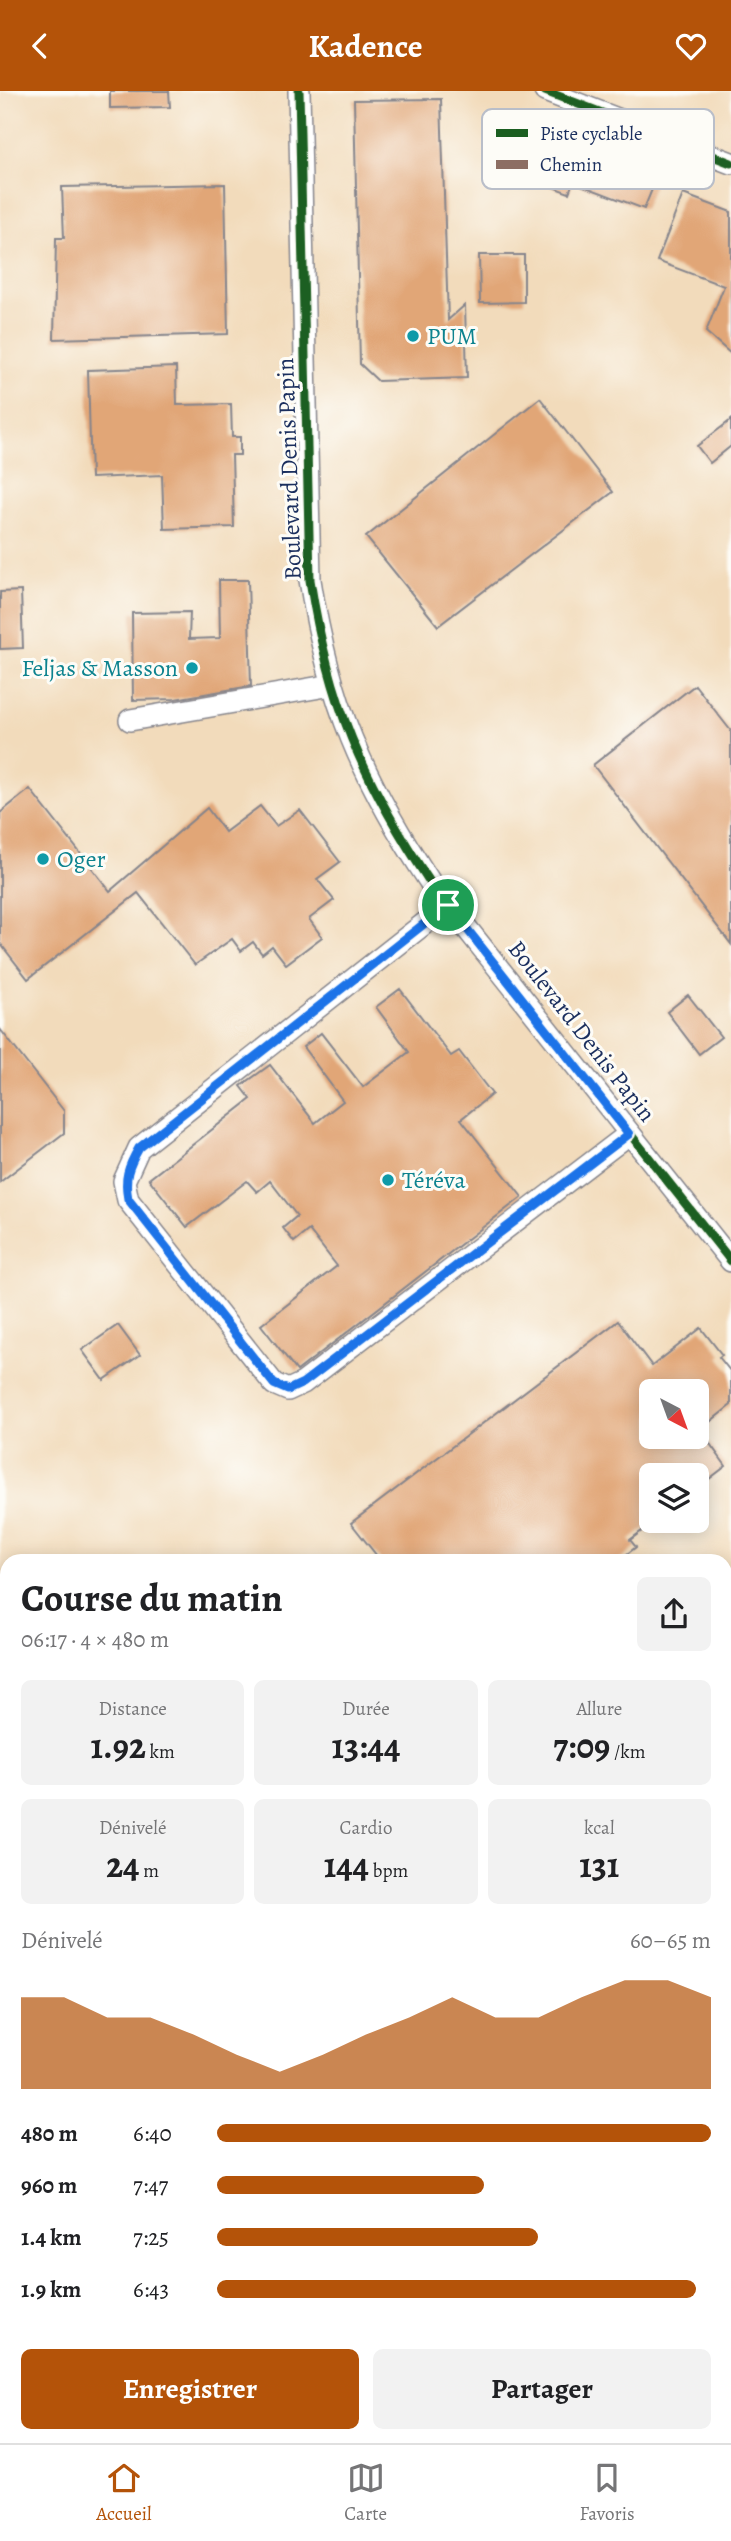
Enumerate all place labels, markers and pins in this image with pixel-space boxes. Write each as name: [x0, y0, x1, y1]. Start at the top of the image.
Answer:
place label: PUM: [427, 320, 477, 352]
marker: PUM: [405, 328, 421, 344]
place label: Feljas & Masson: [21, 652, 178, 684]
marker: Feljas & Masson: [184, 660, 200, 676]
place label: Oger: [57, 843, 106, 875]
marker: Oger: [35, 851, 51, 867]
pin: [418, 875, 478, 935]
place label: Téréva: [402, 1164, 466, 1196]
marker: Téréva: [380, 1172, 396, 1188]

